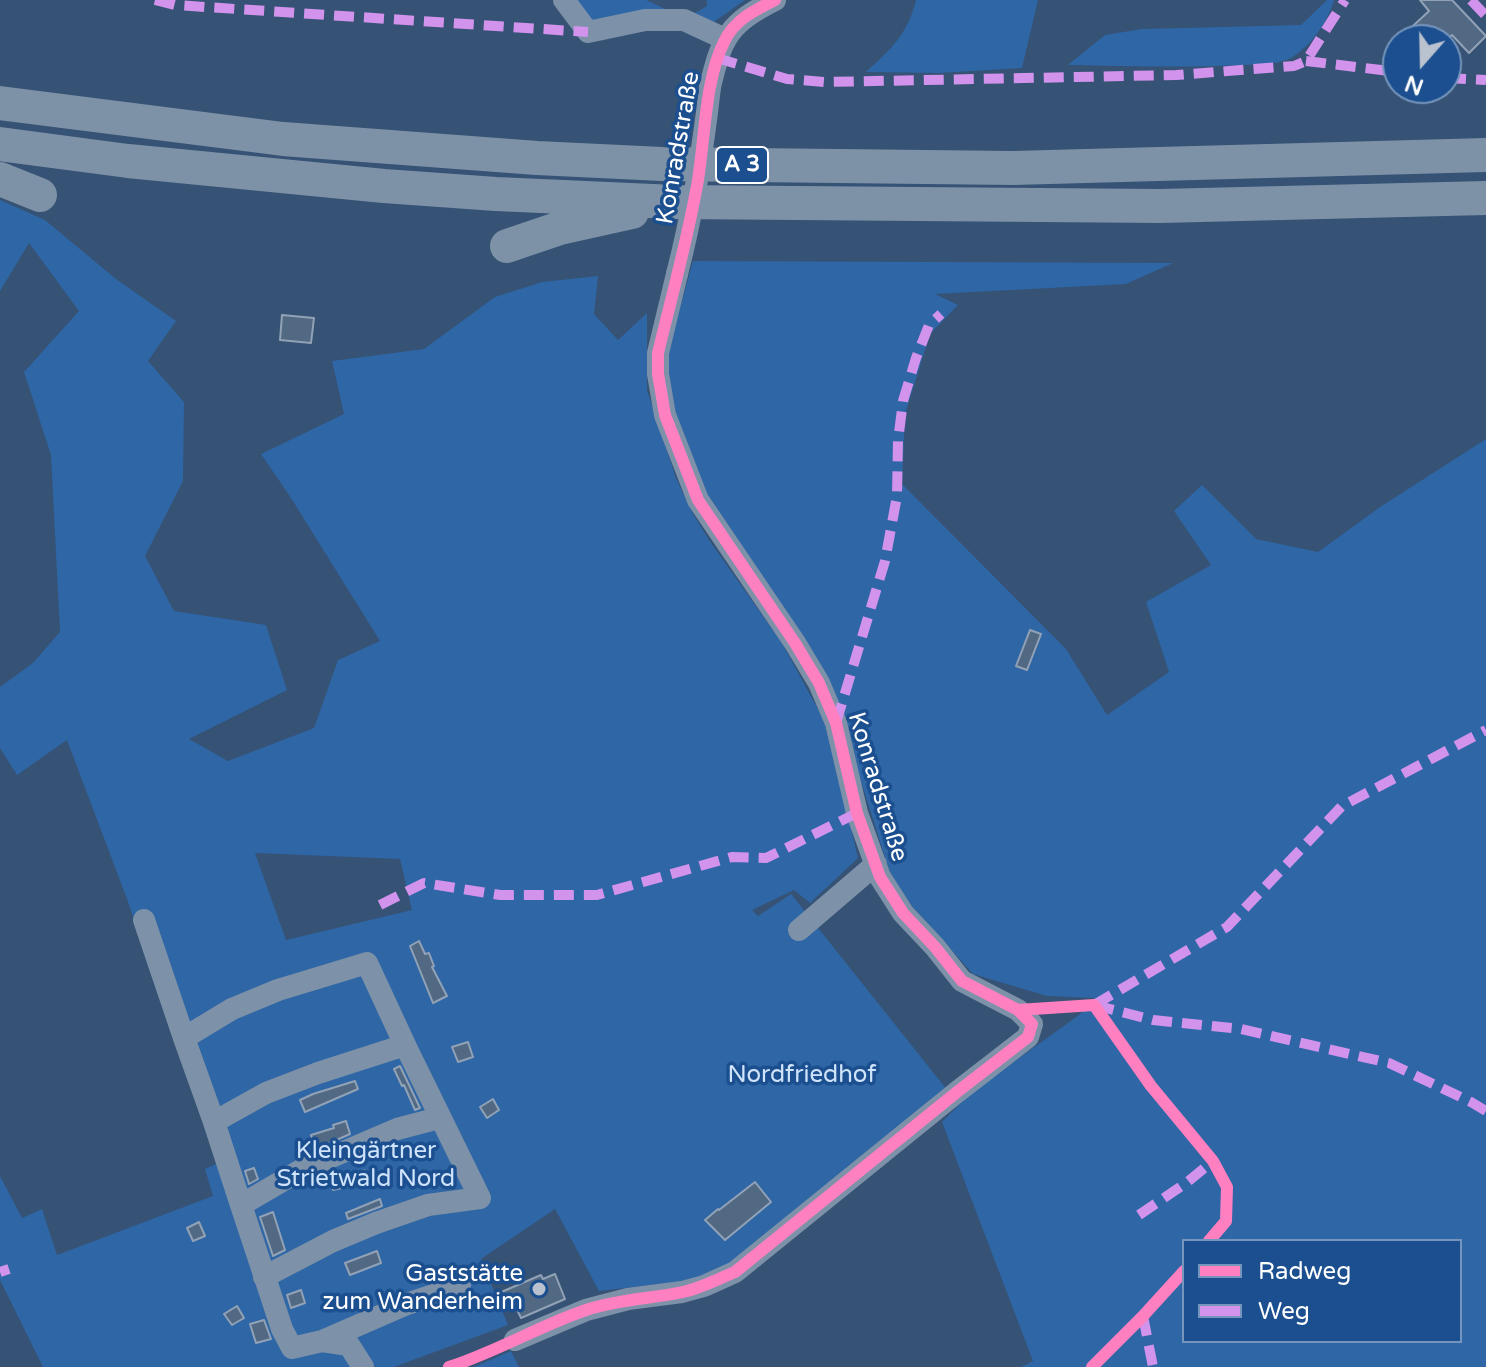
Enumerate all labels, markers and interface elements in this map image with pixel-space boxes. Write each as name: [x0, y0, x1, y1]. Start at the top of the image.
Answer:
north arrow: [1382, 24, 1462, 104]
street label: Konradstraße: [651, 69, 707, 227]
text: N: [1402, 69, 1427, 100]
road number: A 3: [716, 147, 768, 183]
street label: Konradstraße: [841, 709, 913, 865]
park label: Nordfriedhof: [728, 1062, 876, 1090]
park label: Kleingärtner Strietwald Nord: [277, 1138, 455, 1194]
legend: [1182, 1239, 1462, 1343]
text: Radweg: [1258, 1257, 1351, 1286]
place label: Gaststätte zum Wanderheim: [323, 1261, 523, 1317]
marker: Gaststätte zum Wanderheim: [530, 1280, 548, 1298]
text: Weg: [1258, 1297, 1310, 1326]

